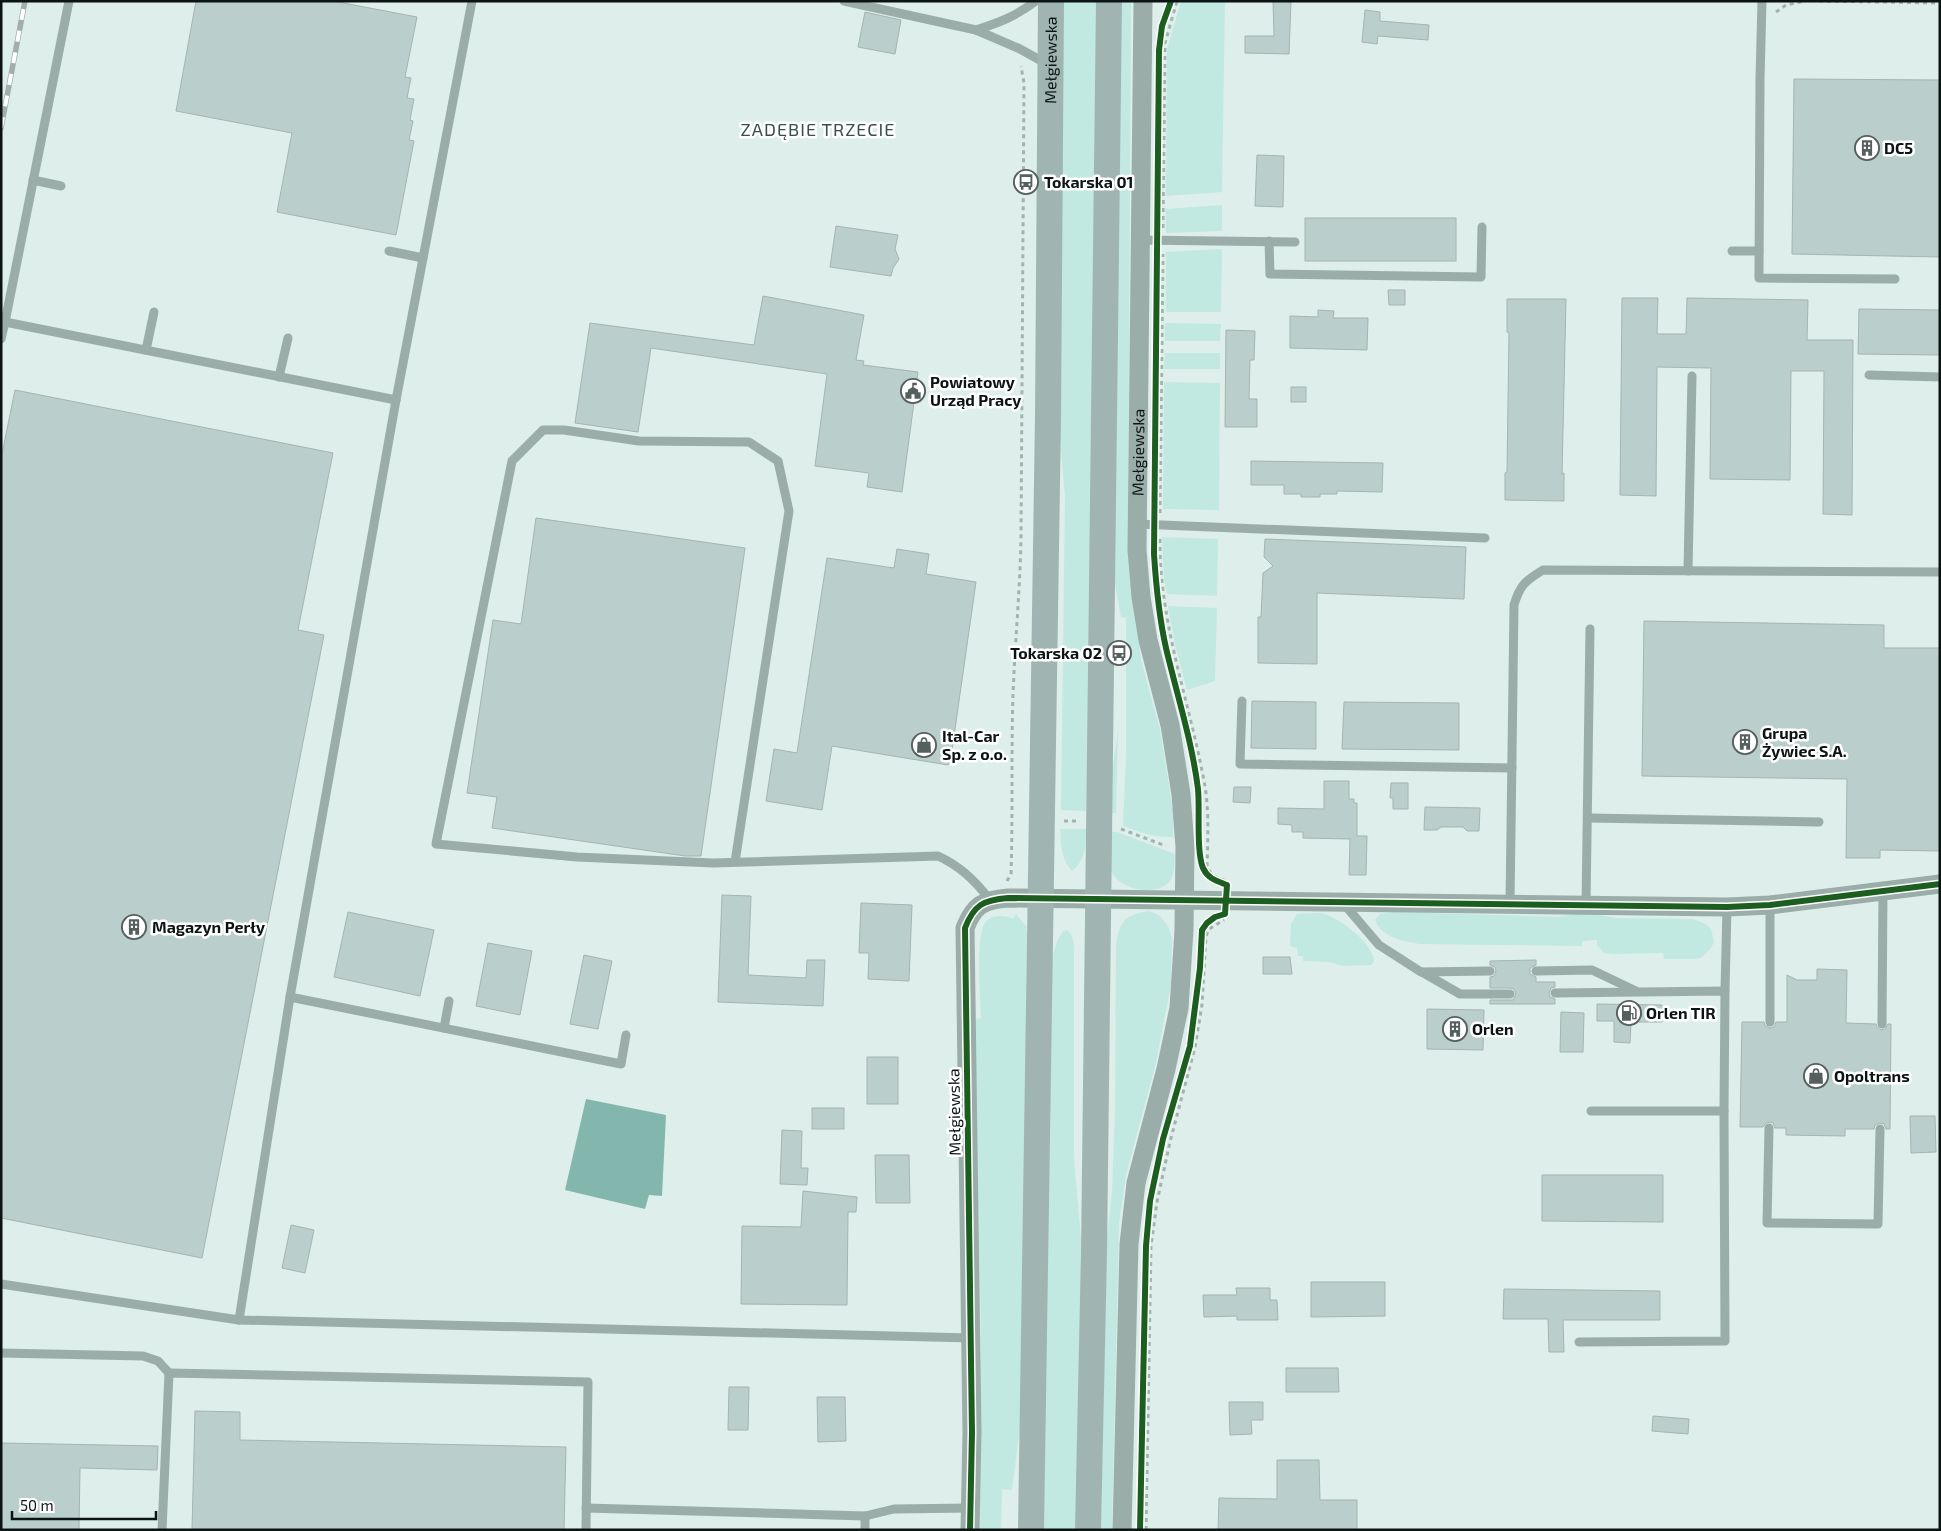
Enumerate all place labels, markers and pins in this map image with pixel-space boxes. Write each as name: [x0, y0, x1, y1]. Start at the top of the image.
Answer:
building icon: DC5: [1854, 135, 1880, 161]
place label: DC5: [1884, 138, 1913, 157]
bus stop icon: Tokarska 01: [1013, 169, 1039, 195]
place label: Tokarska 01: [1044, 172, 1133, 191]
place label: Powiatowy Urząd Pracy: [930, 372, 1021, 410]
public building icon: Powiatowy Urząd Pracy: [900, 378, 926, 404]
bus stop icon: Tokarska 02: [1106, 640, 1132, 666]
place label: Tokarska 02: [1010, 643, 1102, 662]
place label: Grupa Żywiec S.A.: [1762, 723, 1847, 761]
place label: Ital-Car Sp. z o.o.: [942, 726, 1007, 763]
building icon: Grupa Żywiec S.A.: [1732, 729, 1758, 755]
shop icon: Ital-Car Sp. z o.o.: [911, 732, 937, 758]
building icon: Magazyn Perły: [121, 914, 147, 940]
place label: Magazyn Perły: [152, 917, 265, 937]
fuel station icon: Orlen TIR: [1616, 1000, 1642, 1026]
place label: Orlen TIR: [1646, 1003, 1716, 1022]
building icon: Orlen: [1442, 1016, 1468, 1042]
place label: Orlen: [1472, 1019, 1514, 1038]
shop icon: Opoltrans: [1803, 1063, 1829, 1089]
place label: Opoltrans: [1834, 1066, 1910, 1085]

